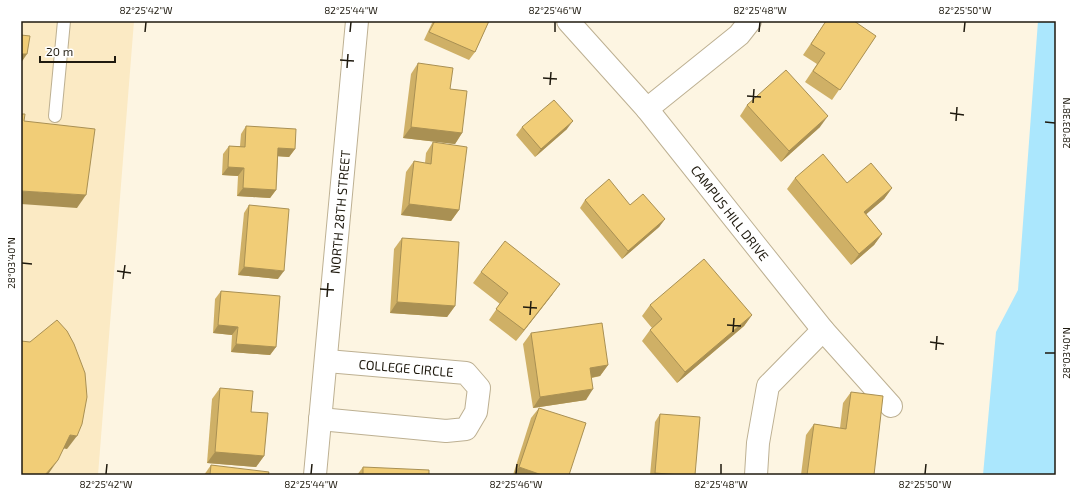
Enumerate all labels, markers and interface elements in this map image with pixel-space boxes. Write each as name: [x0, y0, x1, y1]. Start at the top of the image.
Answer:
text: 82°25'42"W: [120, 4, 173, 16]
text: 82°25'44"W: [324, 4, 378, 16]
text: 82°25'46"W: [528, 4, 582, 16]
text: 82°25'48"W: [733, 4, 787, 16]
text: 82°25'50"W: [939, 4, 992, 16]
scale bar: [40, 38, 115, 64]
text: 20 m: [46, 44, 73, 58]
text: 28°03'38"N: [1060, 97, 1072, 149]
street label: NORTH 28TH STREET: [327, 149, 353, 275]
street label: CAMPUS HILL DRIVE: [688, 162, 772, 264]
text: 28°03'40"N: [5, 237, 17, 289]
text: 28°03'40"N: [1060, 327, 1072, 379]
street label: COLLEGE CIRCLE: [358, 356, 454, 380]
text: 82°25'42"W: [80, 478, 133, 490]
text: 82°25'44"W: [284, 478, 338, 490]
text: 82°25'46"W: [489, 478, 543, 490]
text: 82°25'48"W: [694, 478, 748, 490]
text: 82°25'50"W: [899, 478, 952, 490]

